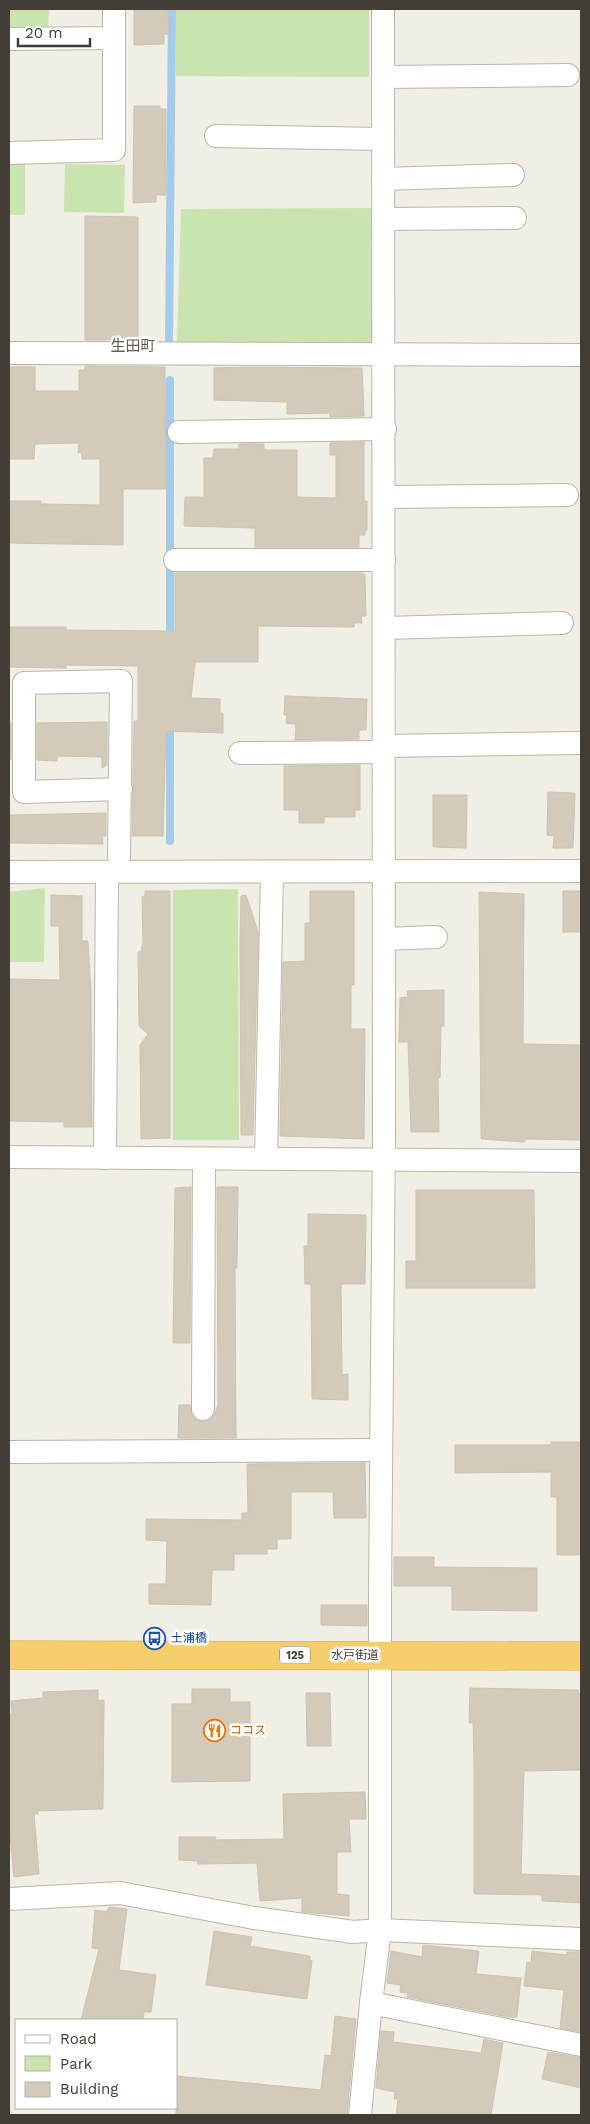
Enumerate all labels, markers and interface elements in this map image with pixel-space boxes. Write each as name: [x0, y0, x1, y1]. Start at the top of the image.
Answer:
scale bar: [18, 15, 90, 47]
text: 20 m: [25, 24, 63, 42]
district label: 生田町: [110, 337, 156, 355]
bus stop icon: 土浦橋: [143, 1626, 167, 1650]
place label: 土浦橋: [171, 1631, 207, 1645]
road number: 125: [280, 1646, 310, 1664]
street label: 水戸街道: [331, 1648, 379, 1662]
restaurant icon: ココス: [202, 1718, 226, 1742]
place label: ココス: [230, 1723, 266, 1737]
legend: [15, 2019, 178, 2109]
text: Road: [60, 2030, 97, 2048]
text: Park: [60, 2055, 93, 2073]
text: Building: [60, 2080, 118, 2098]

